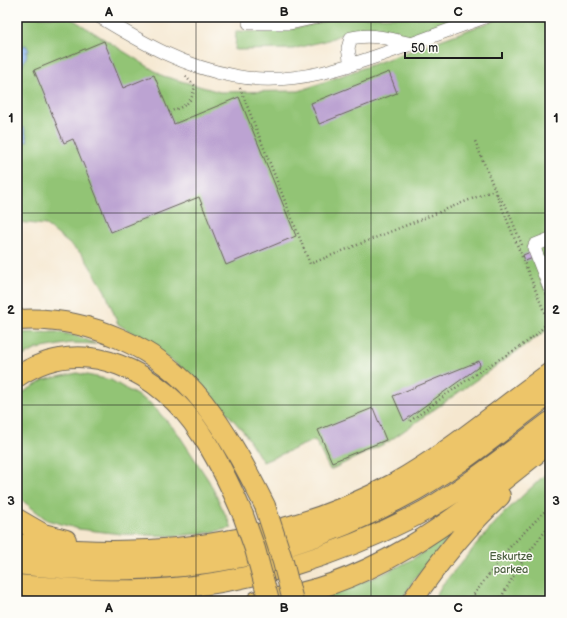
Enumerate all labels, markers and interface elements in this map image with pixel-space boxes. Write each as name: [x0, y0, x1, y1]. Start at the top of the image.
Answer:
text: A: [104, 4, 113, 20]
text: B: [279, 4, 289, 20]
text: C: [453, 4, 463, 20]
scale bar: [405, 34, 502, 60]
text: 50 m: [411, 41, 438, 56]
text: 1: [8, 110, 14, 126]
text: 1: [553, 110, 559, 126]
text: 2: [7, 302, 15, 318]
text: 2: [552, 302, 560, 318]
text: 3: [7, 493, 15, 509]
text: 3: [552, 493, 560, 509]
park label: Eskurtze parkea: [489, 550, 533, 576]
text: A: [104, 600, 113, 616]
text: B: [279, 600, 289, 616]
text: C: [453, 600, 463, 616]

